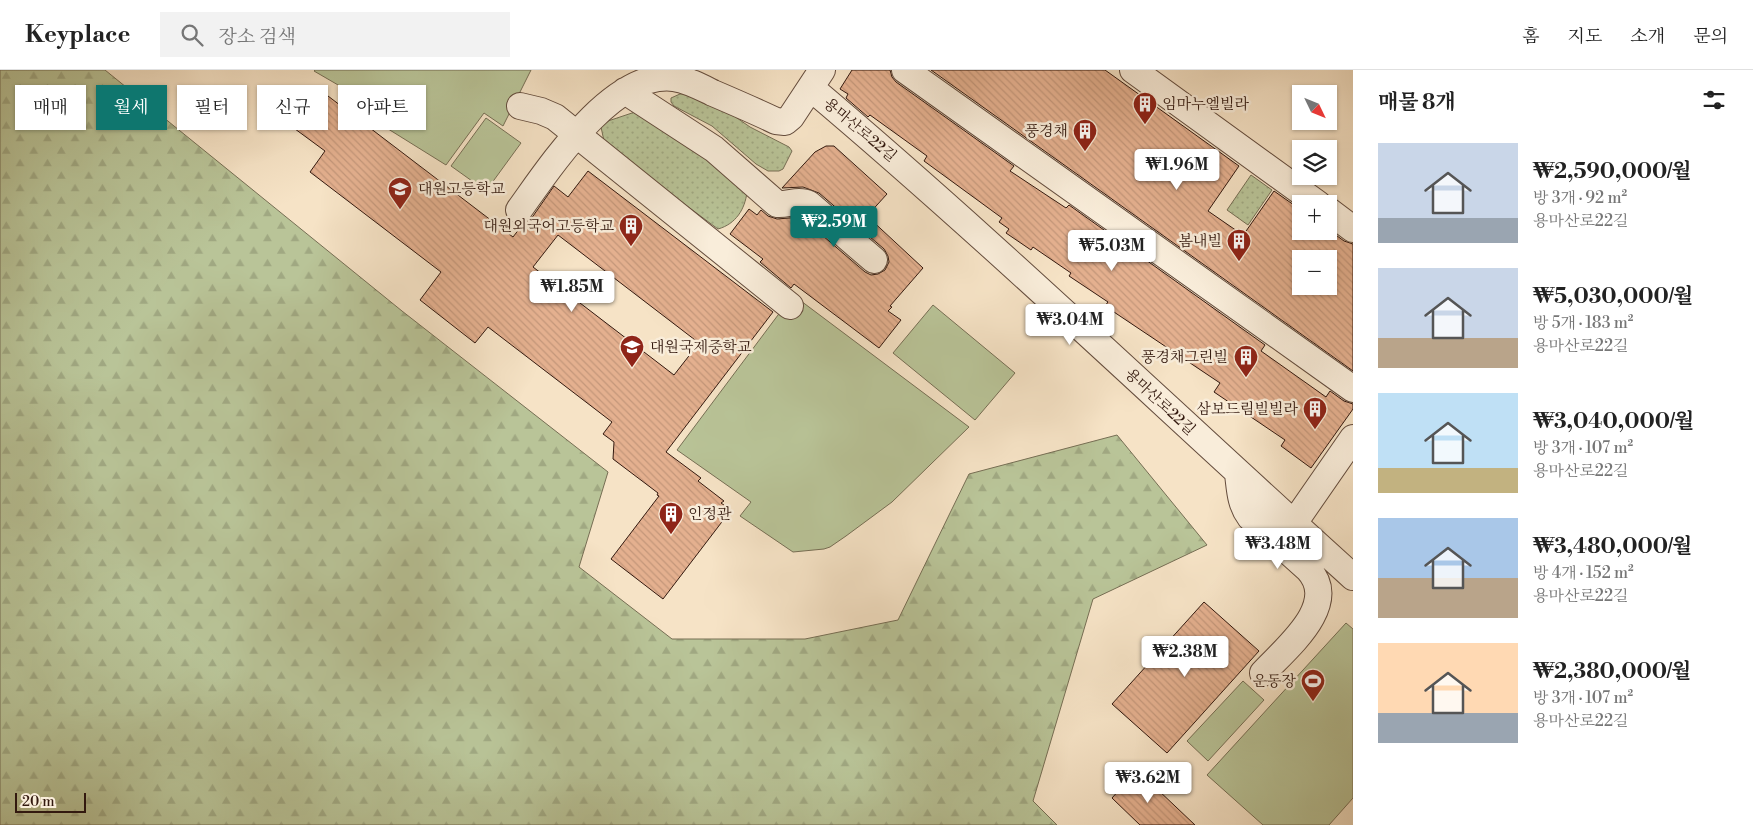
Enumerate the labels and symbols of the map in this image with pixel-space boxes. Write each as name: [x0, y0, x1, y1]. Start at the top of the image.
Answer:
north arrow: [1292, 85, 1338, 130]
building icon: 임마누엘빌라: [1132, 91, 1158, 125]
street label: 용마산로22길: [820, 94, 900, 166]
place label: 임마누엘빌라: [1162, 95, 1249, 114]
building icon: 풍경채: [1072, 118, 1098, 152]
place label: 풍경채: [1025, 122, 1068, 141]
pin: ₩1.96M: [1136, 148, 1218, 191]
school or university icon: 대원고등학교: [387, 176, 413, 210]
place label: 대원고등학교: [418, 180, 505, 199]
pin: ₩2.59M: [793, 206, 875, 248]
building icon: 대원외국어고등학교: [618, 213, 644, 247]
place label: 대원외국어고등학교: [484, 217, 614, 236]
building icon: 봄내빌: [1226, 228, 1252, 262]
pin: ₩5.03M: [1071, 230, 1153, 272]
place label: 봄내빌: [1179, 232, 1222, 251]
pin: ₩1.85M: [531, 270, 613, 313]
pin: ₩3.04M: [1029, 304, 1111, 346]
school or university icon: 대원국제중학교: [619, 334, 645, 368]
place label: 대원국제중학교: [650, 338, 752, 357]
building icon: 풍경채그린빌: [1233, 344, 1259, 378]
place label: 풍경채그린빌: [1141, 348, 1228, 367]
street label: 용마산로22길: [1121, 365, 1199, 439]
building icon: 삼보드림빌빌라: [1302, 396, 1328, 430]
place label: 삼보드림빌빌라: [1197, 400, 1299, 419]
building icon: 인정관: [658, 501, 684, 535]
place label: 인정관: [688, 505, 732, 524]
pin: ₩3.48M: [1237, 528, 1319, 570]
pin: ₩2.38M: [1144, 636, 1226, 678]
sports icon: 운동장: [1300, 668, 1326, 702]
place label: 운동장: [1253, 672, 1296, 691]
pin: ₩3.62M: [1107, 762, 1189, 804]
scale bar: [15, 790, 86, 813]

